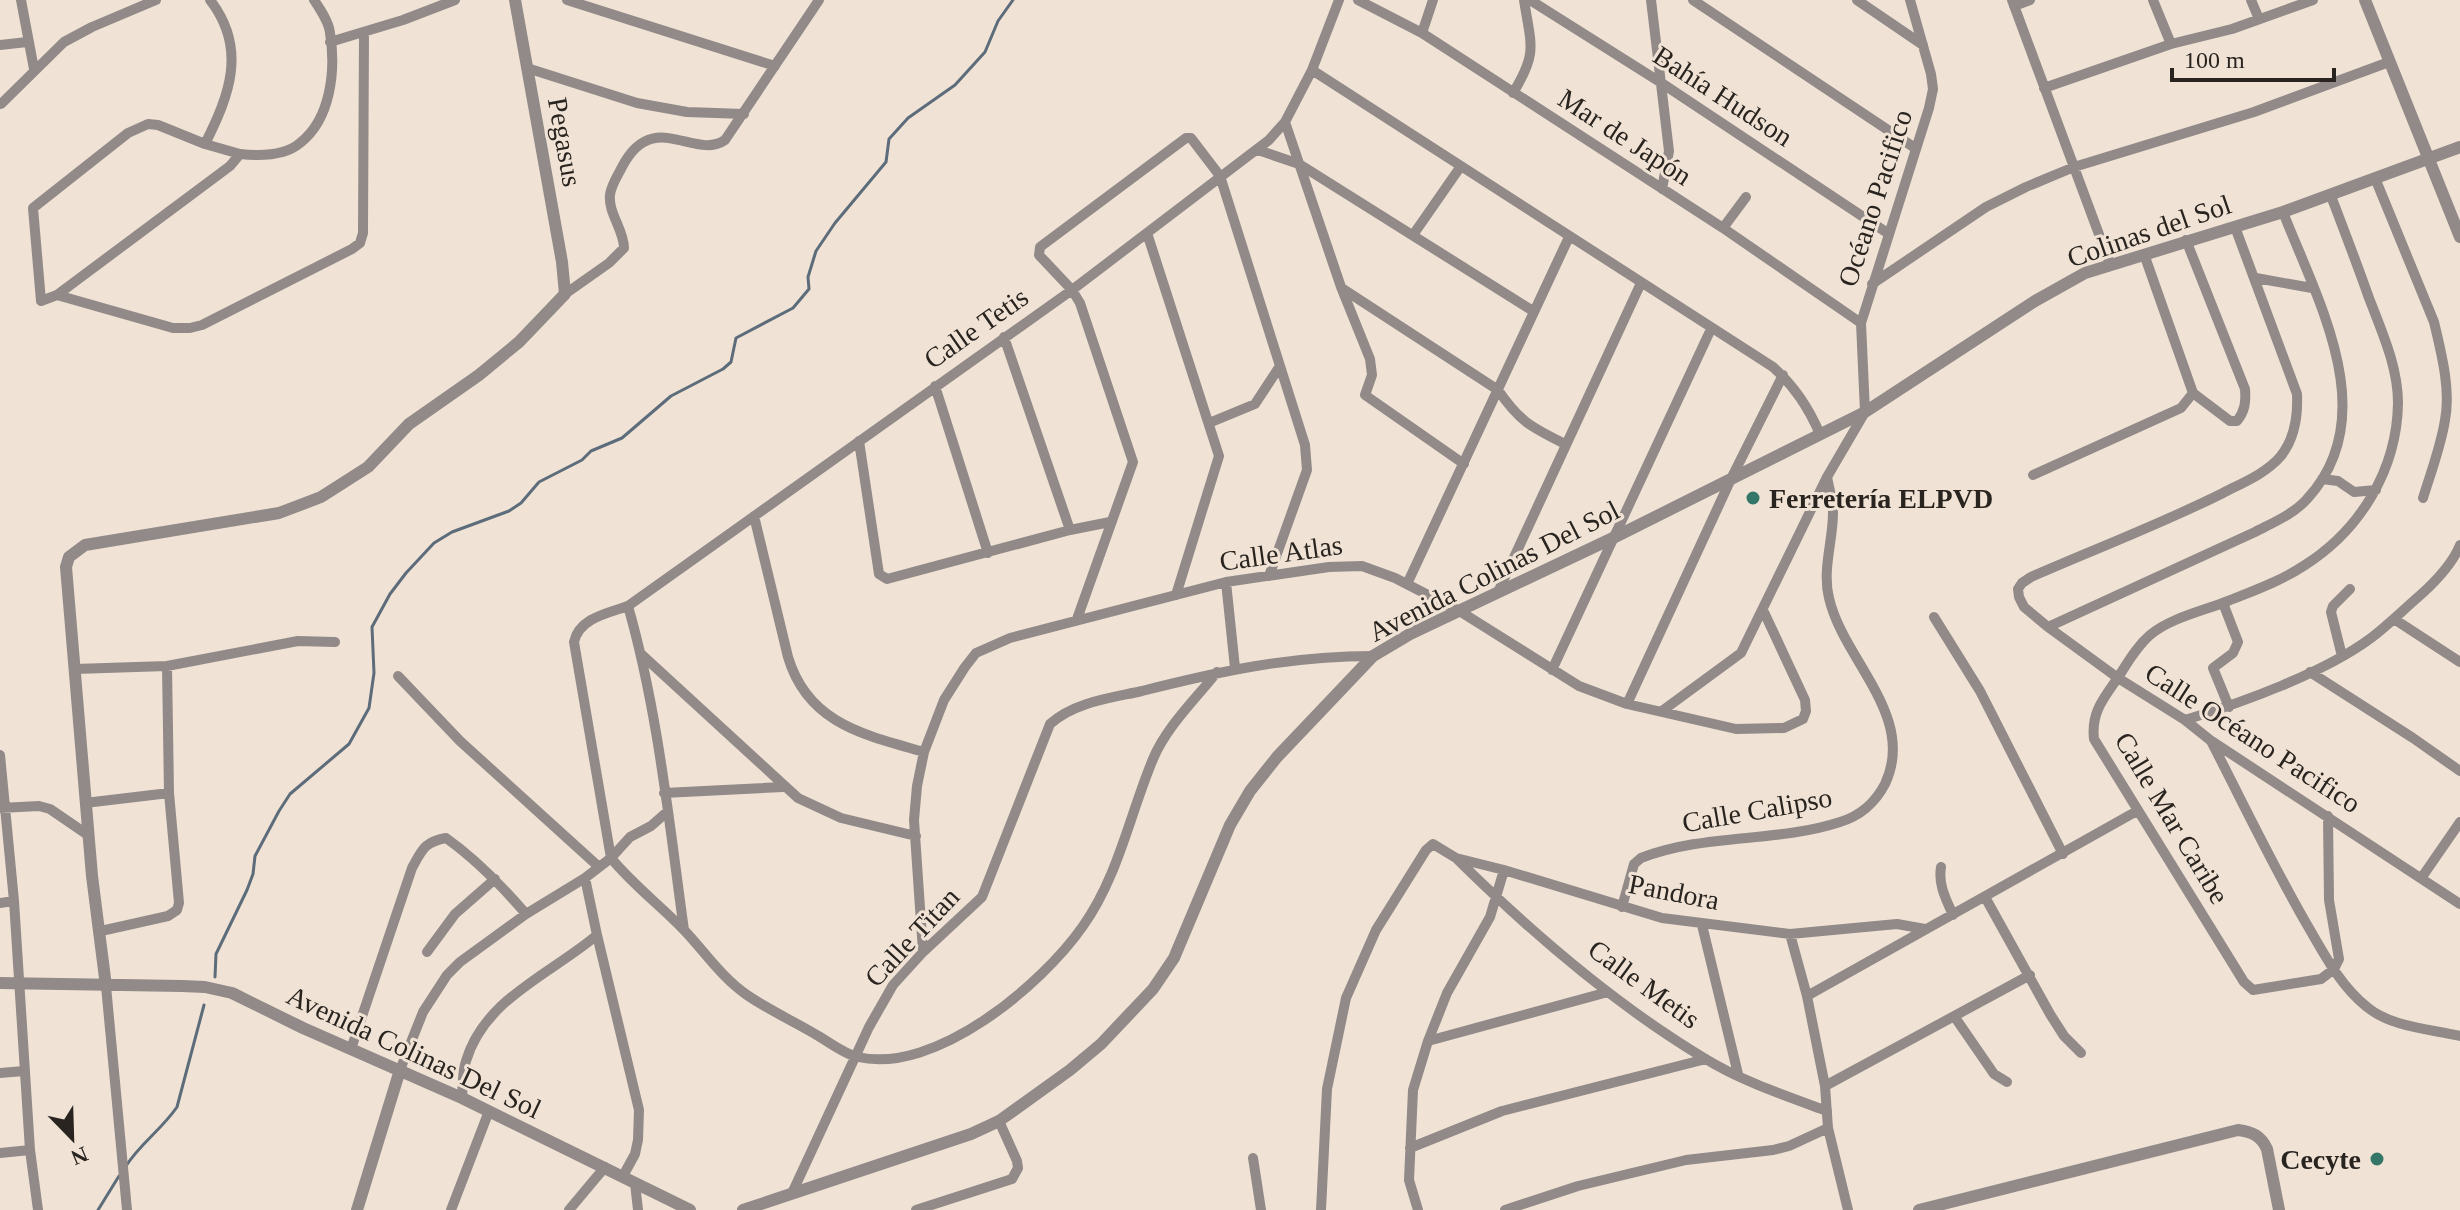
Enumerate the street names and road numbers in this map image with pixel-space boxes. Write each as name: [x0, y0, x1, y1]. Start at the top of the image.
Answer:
street label: Bahía Hudson: [1648, 40, 1798, 152]
street label: Mar de Japón: [1553, 82, 1697, 192]
street label: Pegasus: [542, 95, 588, 189]
street label: Océano Pacifico: [1832, 106, 1918, 290]
street label: Colinas del Sol: [2063, 188, 2235, 274]
street label: Calle Tetis: [918, 281, 1034, 375]
street label: Avenida Colinas Del Sol: [1364, 494, 1625, 648]
street label: Calle Atlas: [1218, 529, 1344, 577]
street label: Calle Océano Pacifico: [2140, 657, 2366, 819]
street label: Calle Mar Caribe: [2109, 727, 2235, 909]
street label: Calle Calipso: [1680, 782, 1834, 838]
street label: Pandora: [1626, 868, 1723, 916]
street label: Calle Titan: [858, 881, 966, 993]
street label: Calle Metis: [1582, 933, 1706, 1035]
street label: Avenida Colinas Del Sol: [282, 979, 546, 1125]

